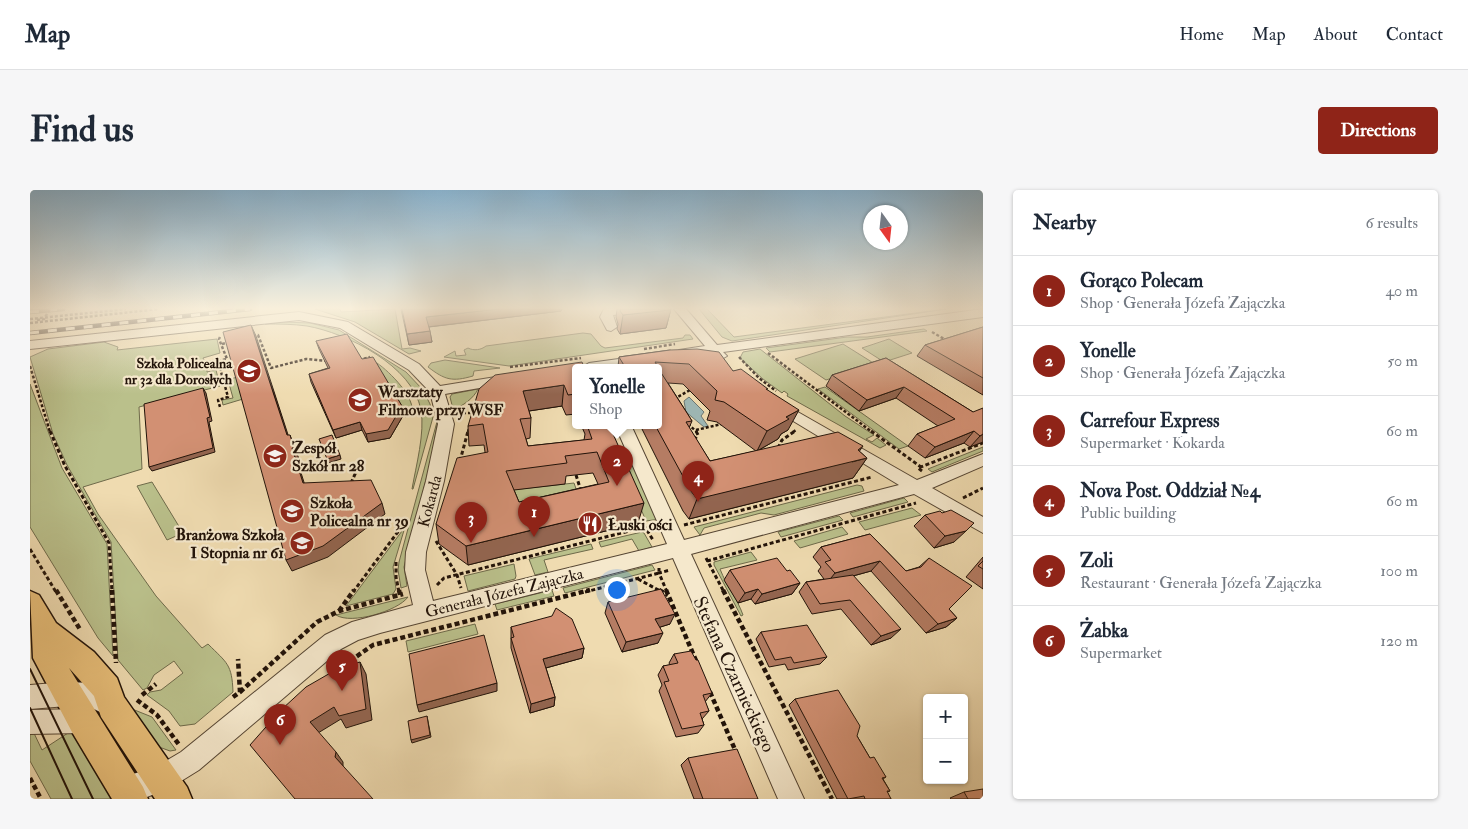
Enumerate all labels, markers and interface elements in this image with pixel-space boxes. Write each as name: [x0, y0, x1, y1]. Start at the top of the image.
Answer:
text: Map: [25, 19, 70, 50]
text: Home: [1179, 23, 1224, 46]
text: Map: [1252, 23, 1286, 46]
text: About: [1314, 23, 1358, 46]
text: Contact: [1386, 23, 1443, 46]
button: Directions: [1318, 107, 1438, 154]
text: Find us: [30, 108, 134, 152]
north arrow: [863, 205, 908, 250]
text: Nearby: [1033, 209, 1096, 236]
text: 6 results: [1366, 213, 1418, 233]
text: Gorąco Polecam: [1080, 269, 1203, 293]
text: 1: [1046, 281, 1052, 301]
text: 40 m: [1385, 281, 1418, 301]
text: Shop · Generała Józefa Zajączka: [1080, 293, 1285, 313]
text: Yonelle: [1080, 339, 1136, 363]
text: 2: [1045, 351, 1053, 371]
text: 50 m: [1387, 351, 1418, 371]
place label: Szkoła Policealna nr 32 dla Dorosłych: [124, 355, 233, 389]
school or university icon: Szkoła Policealna nr 32 dla Dorosłych: [236, 358, 262, 384]
text: Shop · Generała Józefa Zajączka: [1080, 363, 1285, 383]
popup: [572, 364, 662, 429]
text: Yonelle: [589, 375, 645, 399]
place label: Warsztaty Filmowe przy WSF: [377, 382, 503, 421]
school or university icon: Warsztaty Filmowe przy WSF: [347, 387, 373, 413]
text: Shop: [589, 399, 622, 419]
text: Carrefour Express: [1080, 409, 1219, 433]
text: 3: [1046, 421, 1052, 441]
text: 60 m: [1386, 421, 1418, 441]
text: Supermarket · Kokarda: [1080, 433, 1225, 453]
place label: Zespół Szkół nr 28: [292, 438, 365, 476]
school or university icon: Zespół Szkół nr 28: [262, 443, 288, 469]
pin: 2: [601, 445, 633, 486]
pin: 4: [682, 461, 714, 502]
street label: Kokarda: [413, 473, 447, 529]
text: Nova Post. Oddział №4: [1080, 479, 1260, 503]
text: 4: [1045, 491, 1053, 511]
text: 60 m: [1386, 491, 1418, 511]
place label: Szkoła Policealna nr 39: [310, 493, 409, 531]
pin: 1: [518, 496, 550, 537]
school or university icon: Szkoła Policealna nr 39: [279, 498, 305, 524]
pin: 3: [455, 502, 487, 543]
text: Public building: [1080, 503, 1176, 523]
restaurant icon: Łuski ości: [577, 511, 603, 537]
place label: Łuski ości: [608, 515, 673, 535]
place label: Branżowa Szkoła I Stopnia nr 61: [175, 525, 284, 564]
school or university icon: Branżowa Szkoła I Stopnia nr 61: [289, 530, 315, 556]
text: Zoli: [1080, 549, 1113, 573]
text: 5: [1045, 561, 1053, 581]
text: 100 m: [1380, 561, 1418, 581]
street label: Generała Józefa Zajączka: [423, 564, 586, 623]
text: Restaurant · Generała Józefa Zajączka: [1080, 573, 1322, 593]
your location: [604, 577, 630, 603]
street label: Stefana Czarnieckiego: [687, 593, 781, 756]
text: Żabka: [1080, 619, 1128, 643]
text: 6: [1045, 631, 1053, 651]
text: 120 m: [1380, 631, 1418, 651]
text: Supermarket: [1080, 643, 1162, 663]
pin: 5: [326, 650, 358, 691]
map controls: [923, 694, 968, 784]
button: +: [923, 694, 968, 739]
pin: 6: [264, 704, 296, 745]
button: −: [923, 739, 968, 784]

